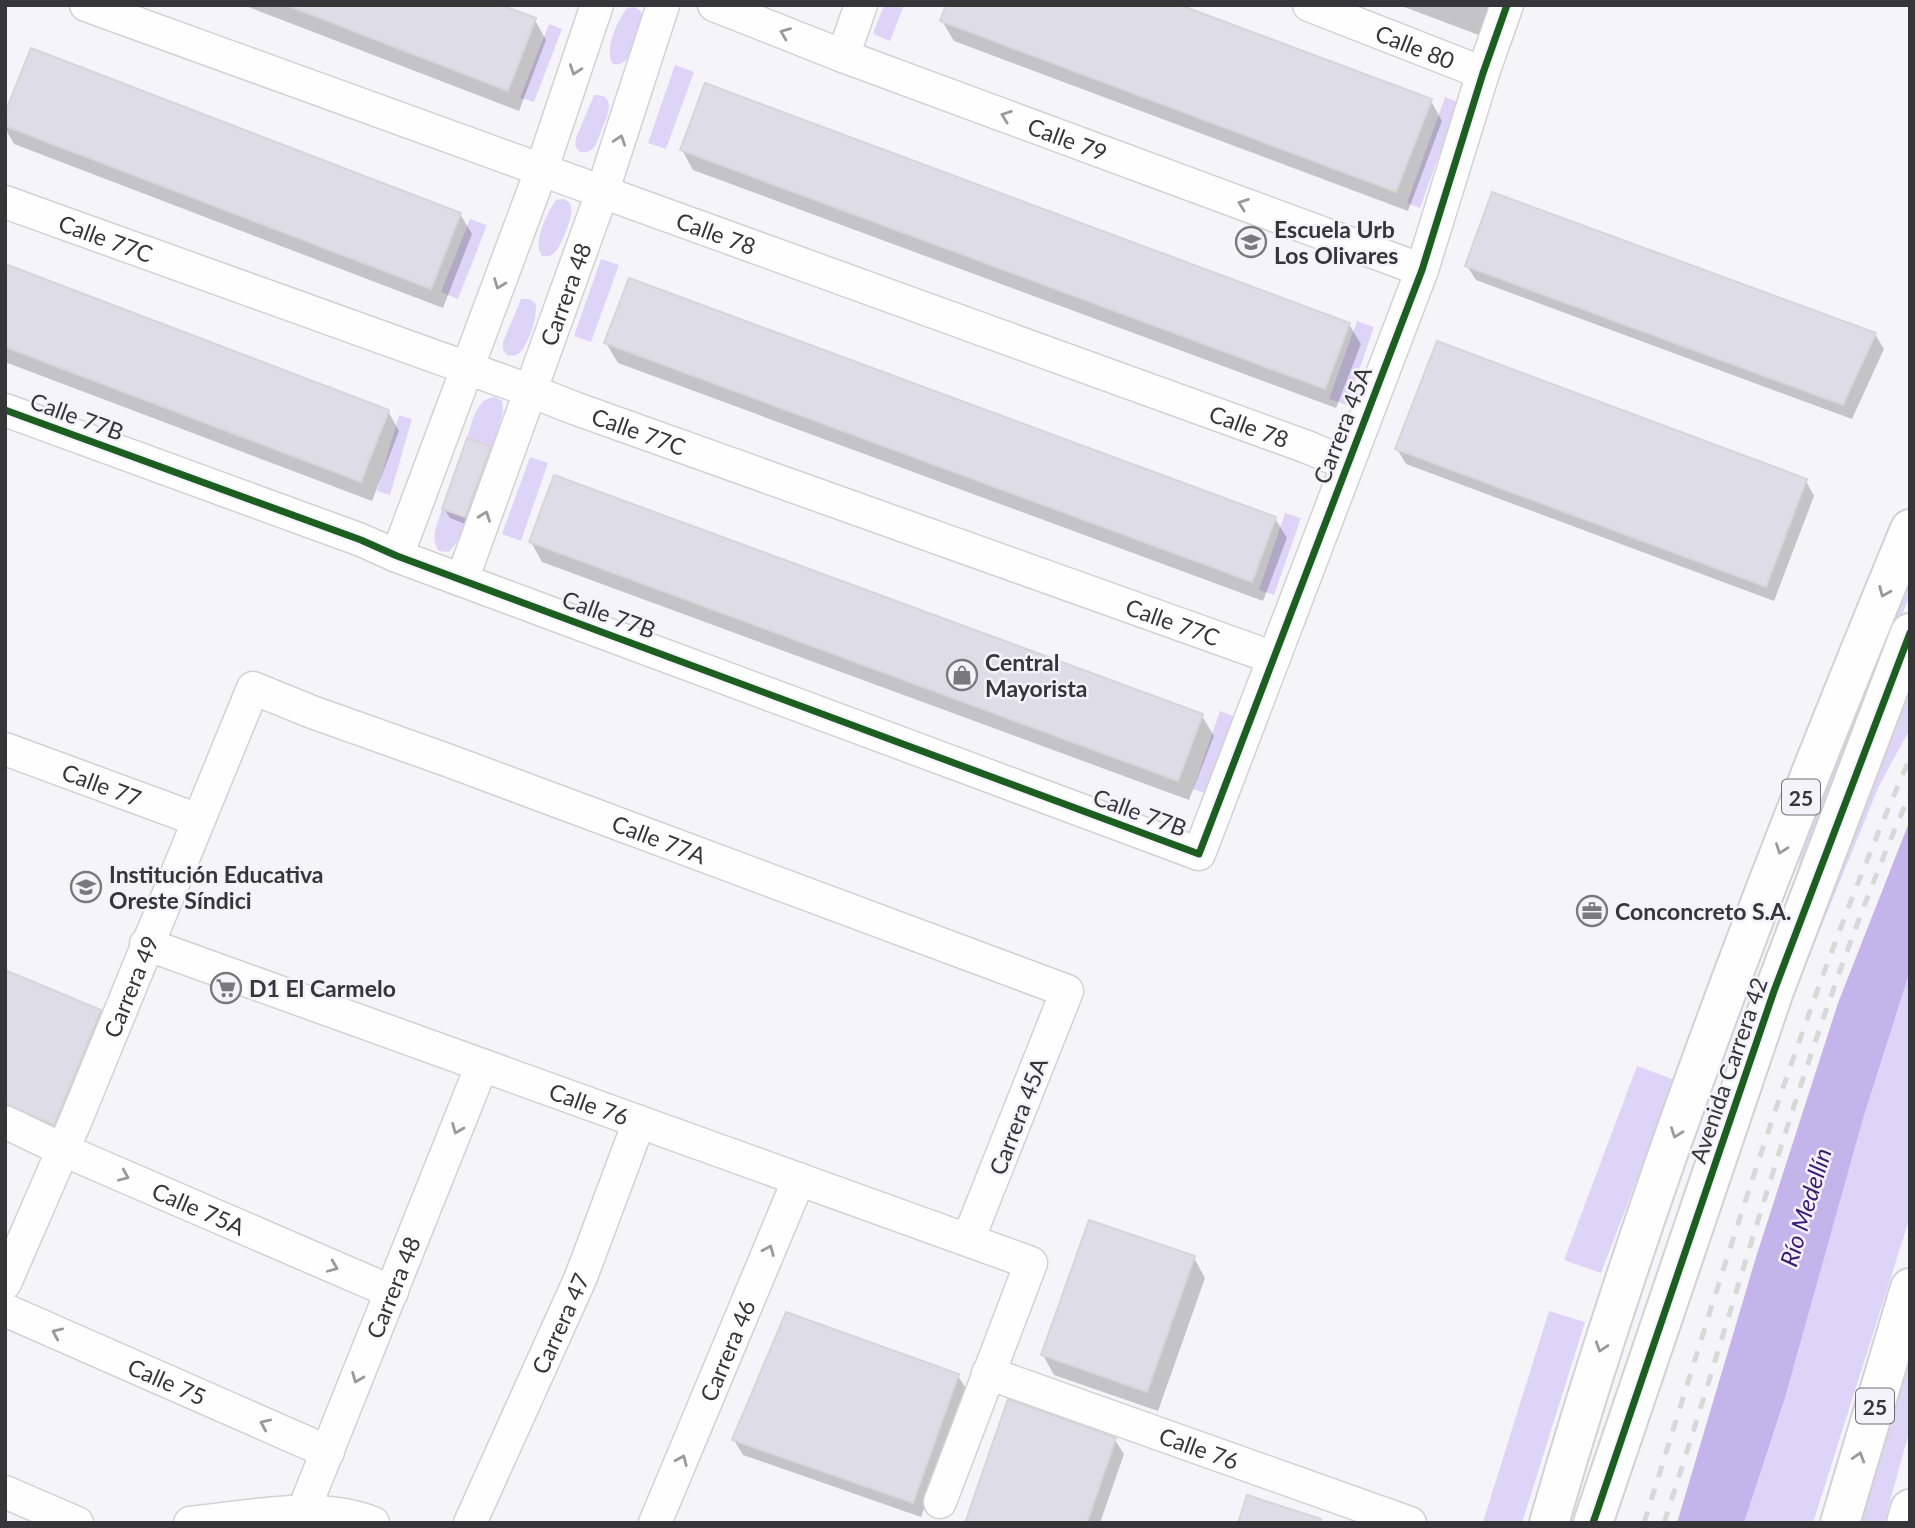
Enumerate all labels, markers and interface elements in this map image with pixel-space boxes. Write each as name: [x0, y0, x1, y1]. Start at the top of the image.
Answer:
street label: Calle 80: [1372, 18, 1459, 75]
one-way arrow: [779, 27, 791, 41]
one-way arrow: [569, 63, 583, 76]
one-way arrow: [1001, 111, 1013, 125]
street label: Calle 79: [1024, 112, 1111, 166]
one-way arrow: [611, 135, 626, 147]
one-way arrow: [1237, 198, 1249, 212]
street label: Calle 78: [672, 206, 760, 260]
street label: Calle 77C: [55, 208, 156, 268]
place label: Escuela Urb Los Olivares: [1274, 215, 1398, 269]
school or university icon: Escuela Urb Los Olivares: [1234, 225, 1268, 259]
street label: Carrera 48: [534, 239, 597, 349]
one-way arrow: [493, 278, 507, 290]
street label: Carrera 45A: [1307, 362, 1377, 487]
street label: Calle 77B: [27, 386, 127, 446]
street label: Calle 78: [1206, 399, 1293, 453]
street label: Calle 77C: [588, 402, 690, 461]
one-way arrow: [477, 511, 491, 523]
street label: Calle 77B: [559, 584, 659, 644]
one-way arrow: [1878, 586, 1892, 598]
street label: Calle 77C: [1122, 592, 1224, 651]
place label: Central Mayorista: [985, 648, 1088, 702]
shop icon: Central Mayorista: [945, 658, 979, 692]
street label: Calle 77: [58, 757, 145, 812]
road number: 25: [1782, 780, 1820, 814]
street label: Calle 77B: [1090, 782, 1190, 842]
street label: Calle 77A: [608, 809, 710, 869]
one-way arrow: [1776, 843, 1790, 855]
place label: Institución Educativa Oreste Síndici: [109, 860, 324, 914]
school or university icon: Institución Educativa Oreste Síndici: [69, 870, 103, 904]
office icon: Conconcreto S.A.: [1575, 894, 1609, 928]
place label: Conconcreto S.A.: [1615, 897, 1792, 925]
street label: Carrera 49: [97, 931, 164, 1042]
supermarket icon: D1 El Carmelo: [209, 971, 243, 1005]
place label: D1 El Carmelo: [249, 974, 396, 1002]
street label: Avenida Carrera 42: [1683, 974, 1773, 1166]
street label: Carrera 45A: [983, 1053, 1053, 1178]
street label: Calle 76: [546, 1077, 633, 1131]
one-way arrow: [451, 1121, 465, 1134]
one-way arrow: [1670, 1126, 1684, 1138]
water label: Río Medellín: [1773, 1144, 1837, 1270]
one-way arrow: [117, 1168, 129, 1182]
street label: Calle 75A: [148, 1176, 249, 1241]
street label: Carrera 48: [360, 1232, 426, 1342]
one-way arrow: [761, 1245, 775, 1257]
one-way arrow: [326, 1258, 338, 1272]
street label: Carrera 47: [525, 1269, 595, 1378]
street label: Carrera 46: [694, 1296, 761, 1405]
one-way arrow: [52, 1327, 64, 1341]
one-way arrow: [1595, 1341, 1609, 1353]
street label: Calle 75: [124, 1352, 210, 1411]
one-way arrow: [352, 1372, 366, 1384]
road number: 25: [1856, 1388, 1894, 1424]
one-way arrow: [260, 1418, 272, 1432]
street label: Calle 76: [1156, 1421, 1243, 1475]
one-way arrow: [1851, 1452, 1866, 1464]
one-way arrow: [673, 1454, 687, 1466]

